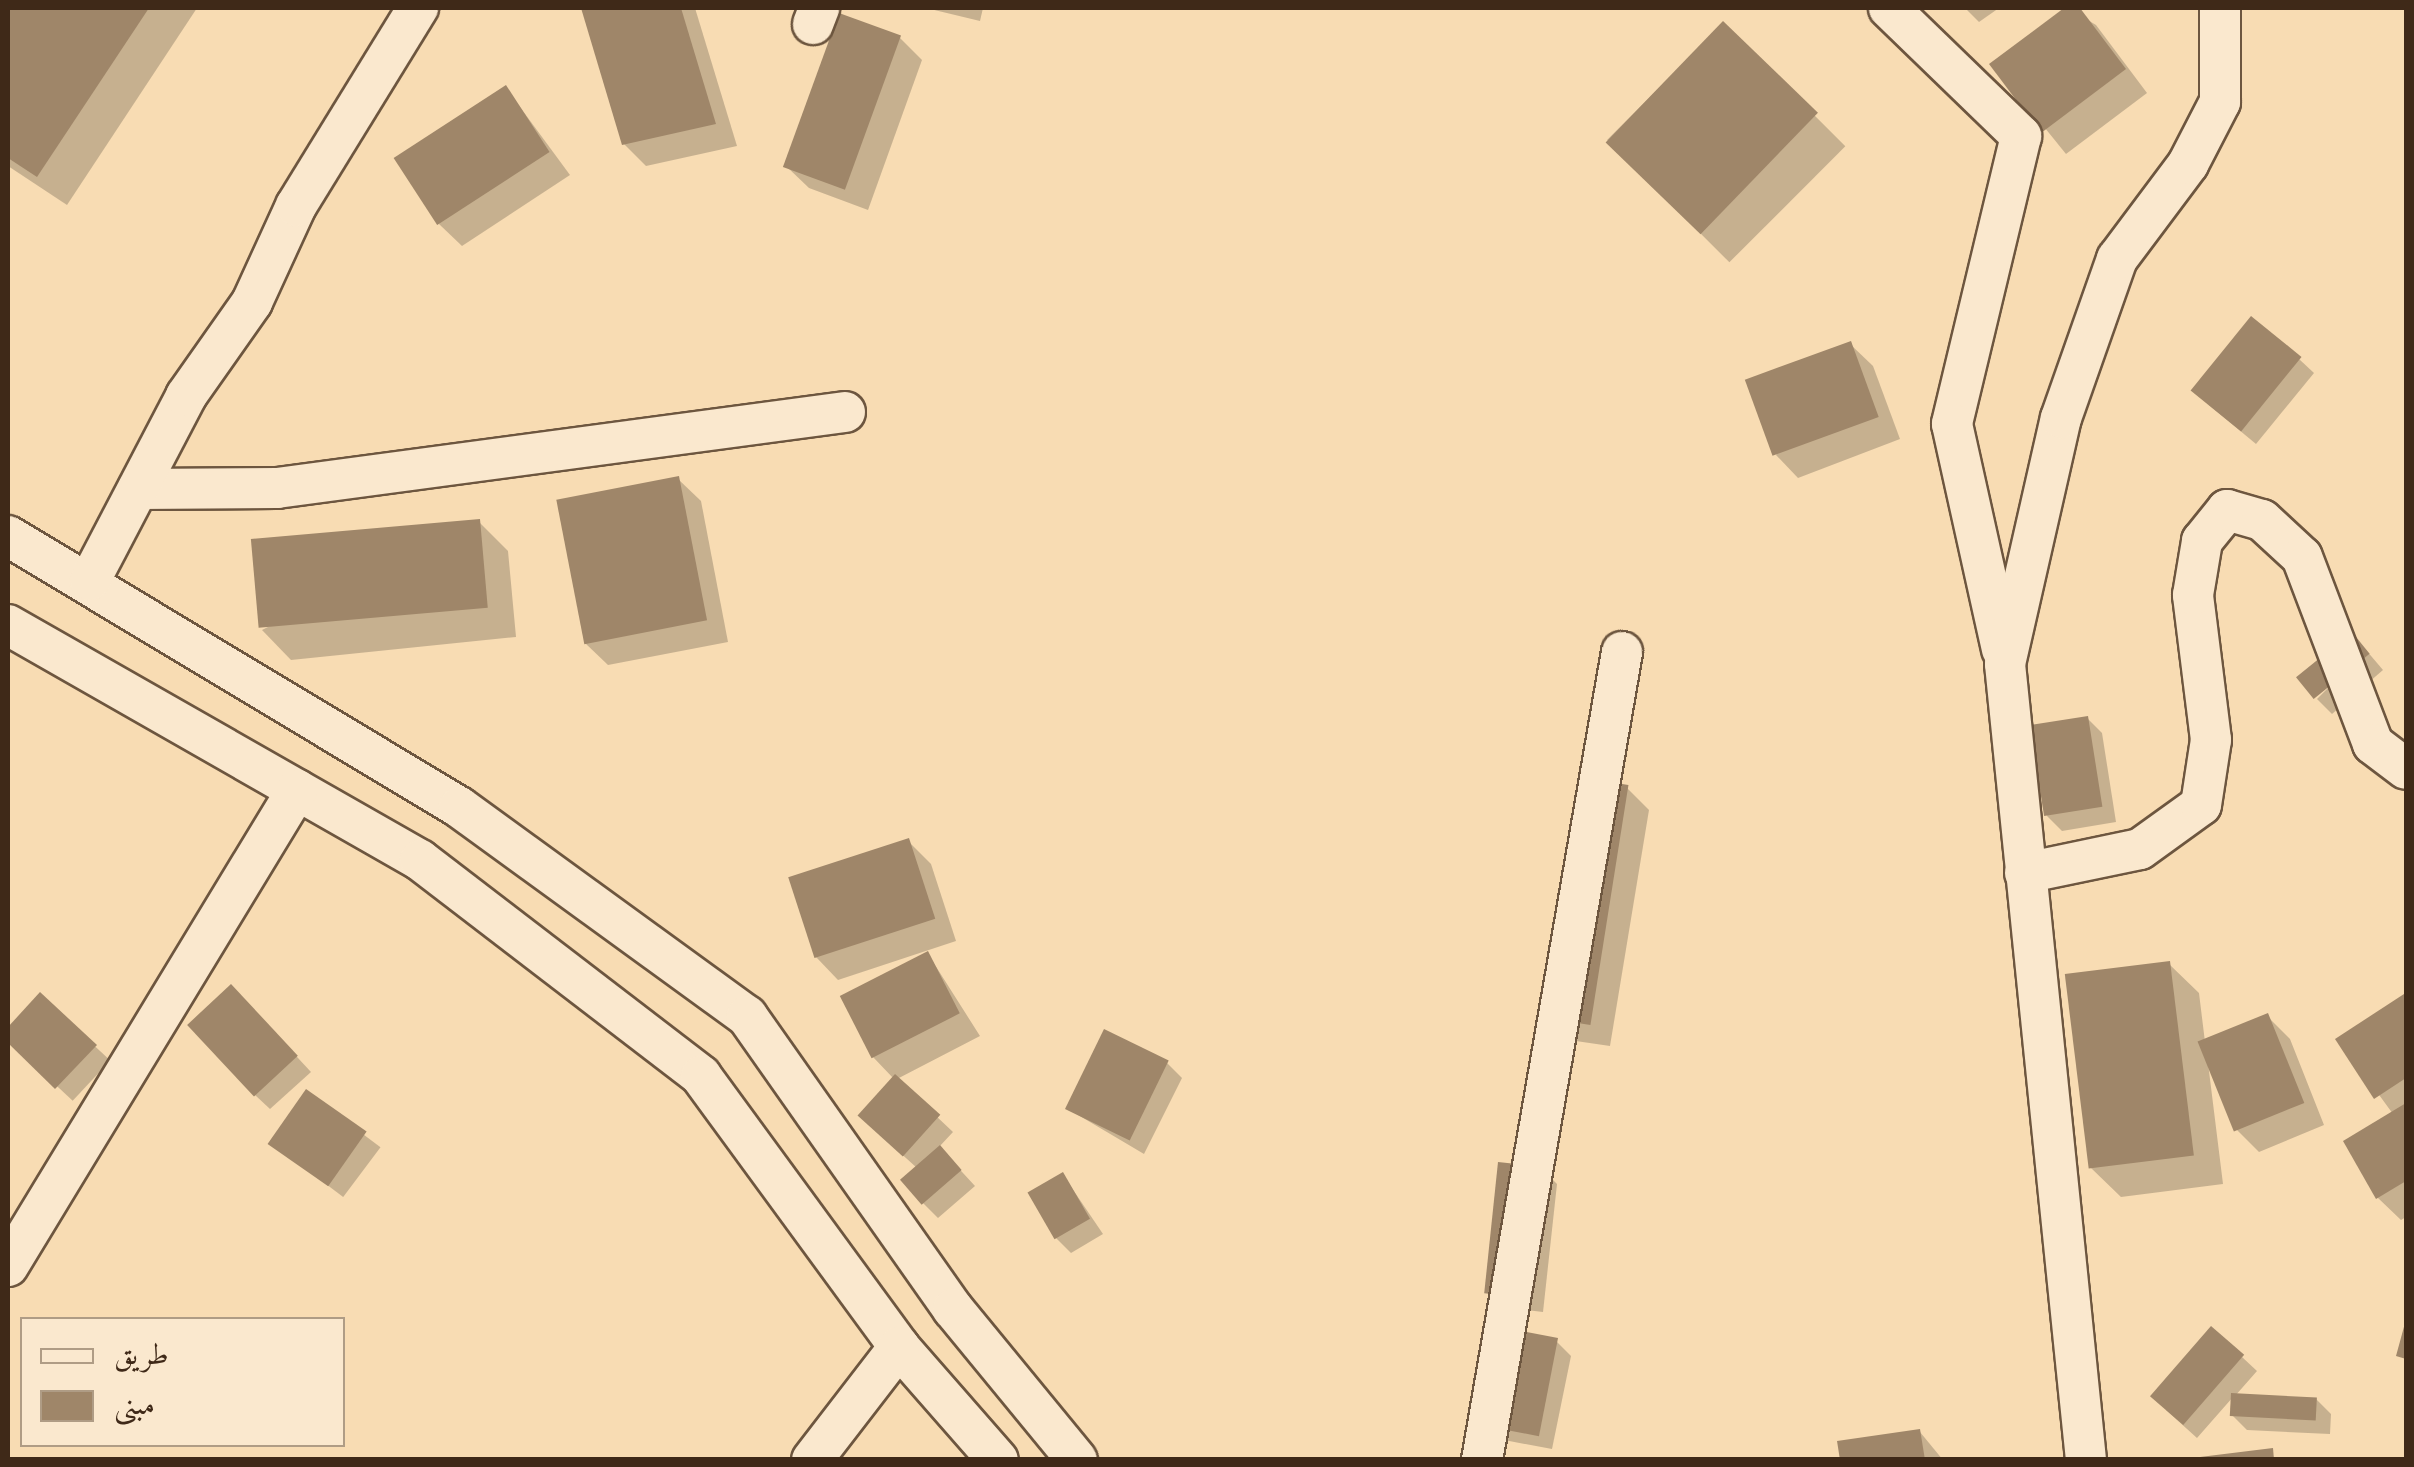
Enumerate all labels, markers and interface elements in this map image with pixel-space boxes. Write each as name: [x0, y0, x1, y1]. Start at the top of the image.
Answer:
legend: [20, 1317, 345, 1447]
text: طريق: [114, 1341, 169, 1371]
text: مبنى: [114, 1391, 155, 1421]

